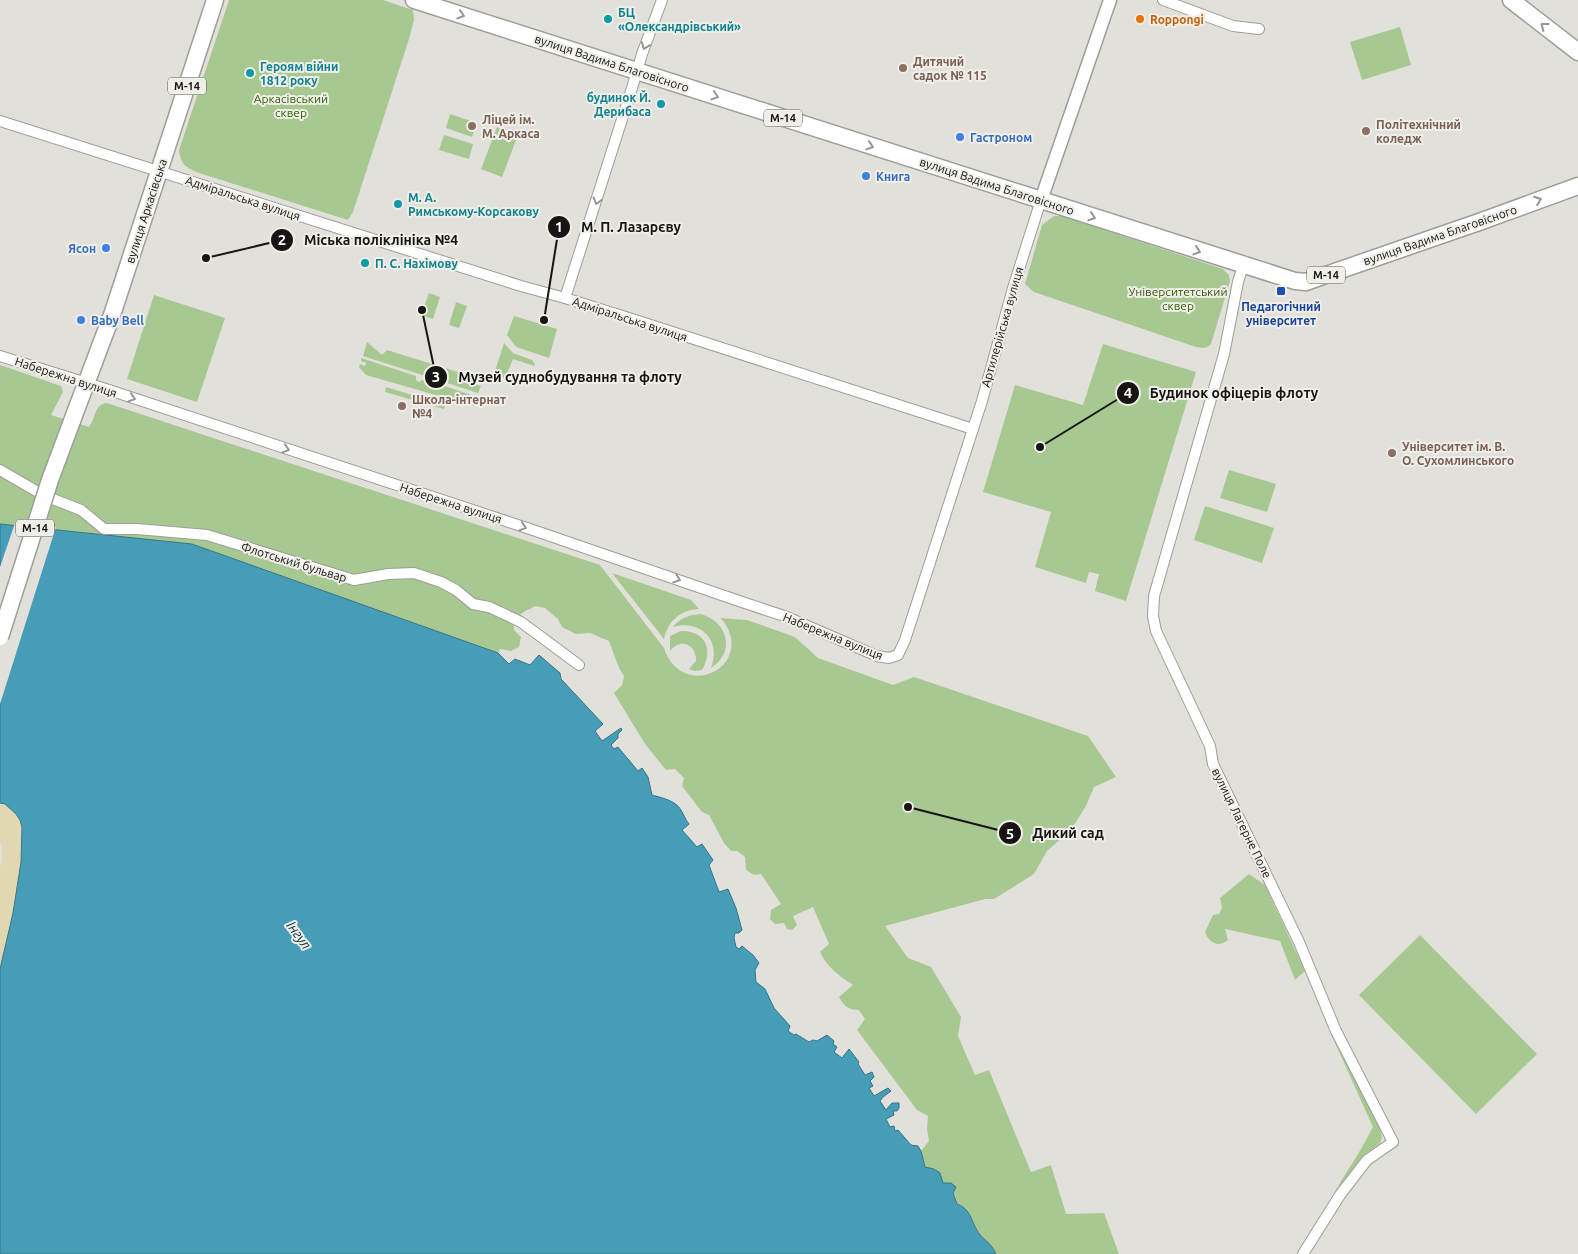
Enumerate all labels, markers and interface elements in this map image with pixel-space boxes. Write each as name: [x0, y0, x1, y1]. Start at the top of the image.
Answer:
place label: БЦ «Олександрівський»: [618, 6, 741, 33]
one-way arrow: [456, 9, 464, 19]
marker: БЦ «Олександрівський»: [602, 13, 614, 25]
marker: Roppongi: [1134, 13, 1146, 25]
place label: Roppongi: [1150, 13, 1204, 26]
one-way arrow: [1541, 23, 1550, 31]
street label: вулиця Вадима Благовісного: [533, 32, 691, 94]
one-way arrow: [641, 41, 651, 50]
place label: Дитячий садок № 115: [913, 55, 987, 82]
place label: Героям війни 1812 року: [260, 60, 338, 87]
marker: Дитячий садок № 115: [897, 62, 909, 74]
marker: Героям війни 1812 року: [244, 67, 256, 79]
road number: М-14: [168, 78, 206, 94]
place label: будинок Й. Дерибаса: [587, 90, 651, 118]
one-way arrow: [711, 91, 719, 101]
park label: Аркасівський сквер: [254, 92, 328, 119]
marker: будинок Й. Дерибаса: [655, 98, 667, 110]
road number: М-14: [764, 110, 802, 126]
place label: Ліцей ім. М. Аркаса: [482, 113, 540, 140]
place label: Політехнічний коледж: [1376, 118, 1461, 145]
marker: Ліцей ім. М. Аркаса: [466, 120, 478, 132]
marker: Політехнічний коледж: [1360, 125, 1372, 137]
marker: Гастроном: [954, 131, 966, 143]
place label: Гастроном: [970, 131, 1032, 144]
one-way arrow: [866, 140, 874, 150]
street label: вулиця Вадима Благовісного: [918, 155, 1076, 217]
street label: вулиця Аркасівська: [123, 157, 169, 265]
marker: Книга: [860, 170, 872, 182]
place label: Книга: [876, 170, 910, 183]
street label: Адміральська вулиця: [184, 173, 302, 223]
place label: М. А. Римському-Корсакову: [408, 191, 540, 218]
one-way arrow: [592, 196, 602, 205]
one-way arrow: [1533, 196, 1542, 206]
marker: М. А. Римському-Корсакову: [392, 198, 404, 210]
street label: вулиця Вадима Благовісного: [1362, 203, 1518, 267]
one-way arrow: [1087, 211, 1095, 221]
callout: М. П. Лазарєву: [546, 213, 692, 242]
text: 1: [555, 218, 563, 235]
text: М. П. Лазарєву: [581, 219, 682, 235]
callout: Міська поліклініка №4: [269, 226, 468, 255]
text: 2: [278, 231, 286, 248]
text: Міська поліклініка №4: [304, 232, 458, 248]
place label: Ясон: [68, 242, 96, 255]
marker: Ясон: [100, 242, 112, 254]
one-way arrow: [1192, 245, 1201, 255]
marker: П. С. Нахімову: [359, 257, 371, 269]
place label: П. С. Нахімову: [375, 257, 459, 270]
street label: Артилерійська вулиця: [979, 265, 1025, 389]
road number: М-14: [1307, 266, 1345, 284]
park label: Університетський сквер: [1129, 285, 1228, 312]
marker: Педагогічний університет: [1275, 285, 1287, 297]
street label: Адміральська вулиця: [571, 294, 689, 344]
place label: Педагогічний університет: [1241, 300, 1321, 327]
marker: Baby Bell: [75, 314, 87, 326]
place label: Baby Bell: [91, 314, 144, 327]
street label: Набережна вулиця: [13, 354, 119, 400]
callout: Музей суднобудування та флоту: [423, 363, 692, 392]
text: 3: [432, 368, 440, 385]
text: Музей суднобудування та флоту: [458, 369, 682, 385]
callout: Будинок офіцерів флоту: [1115, 379, 1329, 408]
text: 4: [1124, 384, 1132, 401]
text: Будинок офіцерів флоту: [1150, 385, 1319, 401]
one-way arrow: [127, 392, 135, 402]
place label: Школа-інтернат №4: [412, 393, 506, 420]
marker: Школа-інтернат №4: [396, 400, 408, 412]
place label: Університет ім. В. О. Сухомлинського: [1402, 440, 1514, 467]
one-way arrow: [281, 443, 290, 453]
marker: Університет ім. В. О. Сухомлинського: [1386, 447, 1398, 459]
street label: Набережна вулиця: [398, 480, 504, 526]
road number: М-14: [16, 520, 54, 536]
one-way arrow: [519, 521, 527, 531]
street label: Флотський бульвар: [240, 540, 348, 584]
one-way arrow: [673, 574, 681, 584]
street label: Набережна вулиця: [781, 610, 885, 662]
street label: вулиця Лагерне Поле: [1210, 766, 1274, 880]
callout: Дикий сад: [998, 819, 1114, 848]
text: 5: [1006, 825, 1014, 842]
text: Дикий сад: [1032, 825, 1104, 841]
water label: Інгул: [283, 918, 315, 953]

